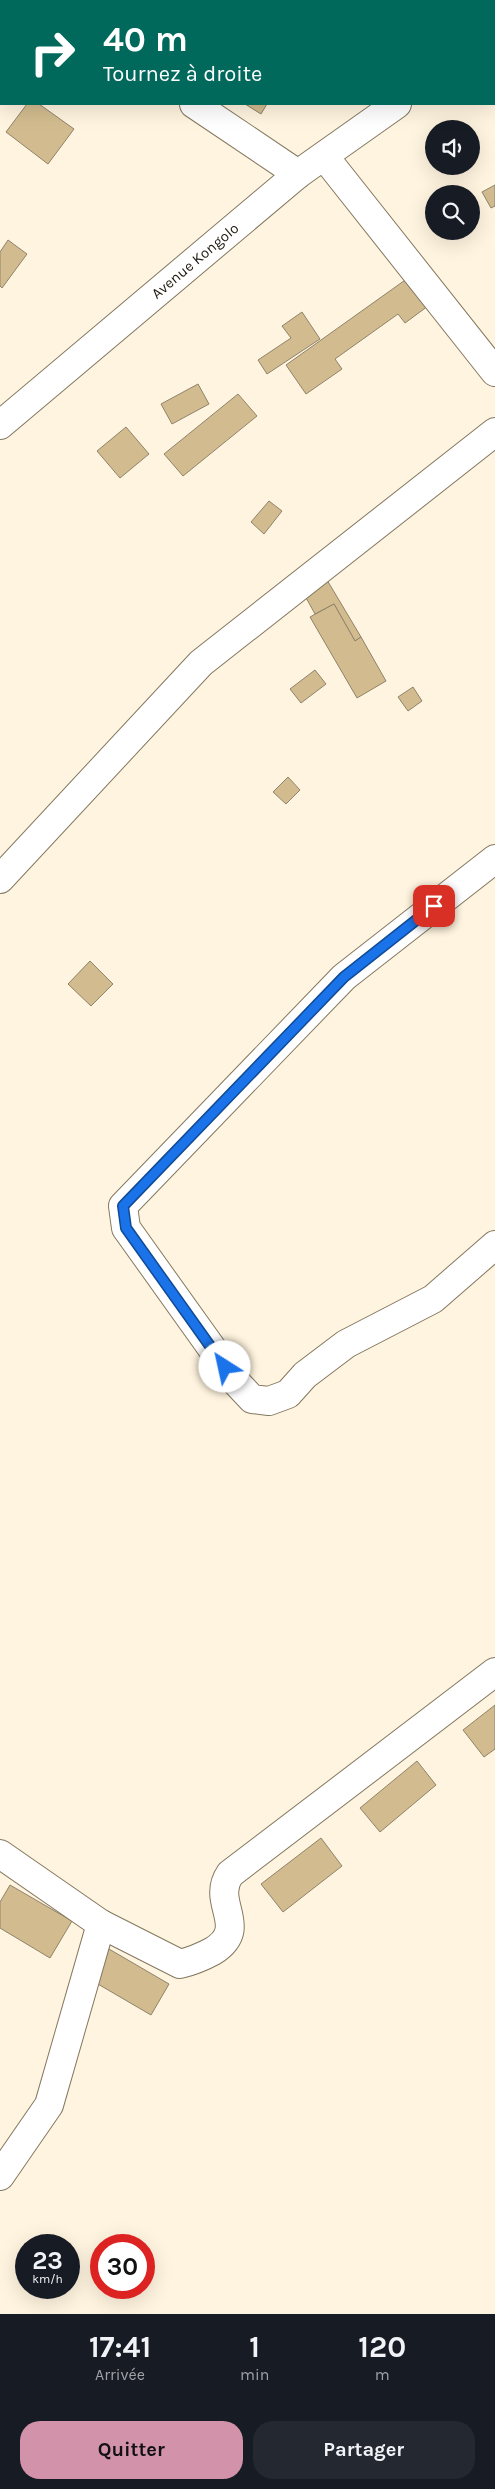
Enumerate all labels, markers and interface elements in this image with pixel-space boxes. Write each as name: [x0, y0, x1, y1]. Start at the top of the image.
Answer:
text: 40 m: [103, 19, 188, 60]
icon: right: [20, 20, 85, 85]
text: Tournez à droite: [103, 61, 262, 87]
map controls: [425, 120, 480, 240]
button: sound: [425, 120, 480, 175]
button: search: [425, 185, 480, 240]
street label: Avenue Kongolo: [148, 219, 242, 303]
pin: [413, 885, 455, 927]
icon: arrive: [420, 892, 448, 920]
position arrow: [198, 1340, 250, 1392]
speed limit sign: 30: [90, 2234, 155, 2299]
text: 23: [32, 2246, 63, 2275]
text: km/h: [32, 2272, 63, 2286]
text: 17:41: [89, 2329, 151, 2365]
text: 1: [249, 2329, 260, 2365]
text: 120: [358, 2329, 406, 2365]
text: Arrivée: [95, 2365, 145, 2384]
text: min: [240, 2365, 269, 2384]
text: m: [375, 2365, 390, 2384]
button: Quitter: [20, 2421, 243, 2479]
button: Partager: [253, 2421, 475, 2479]

